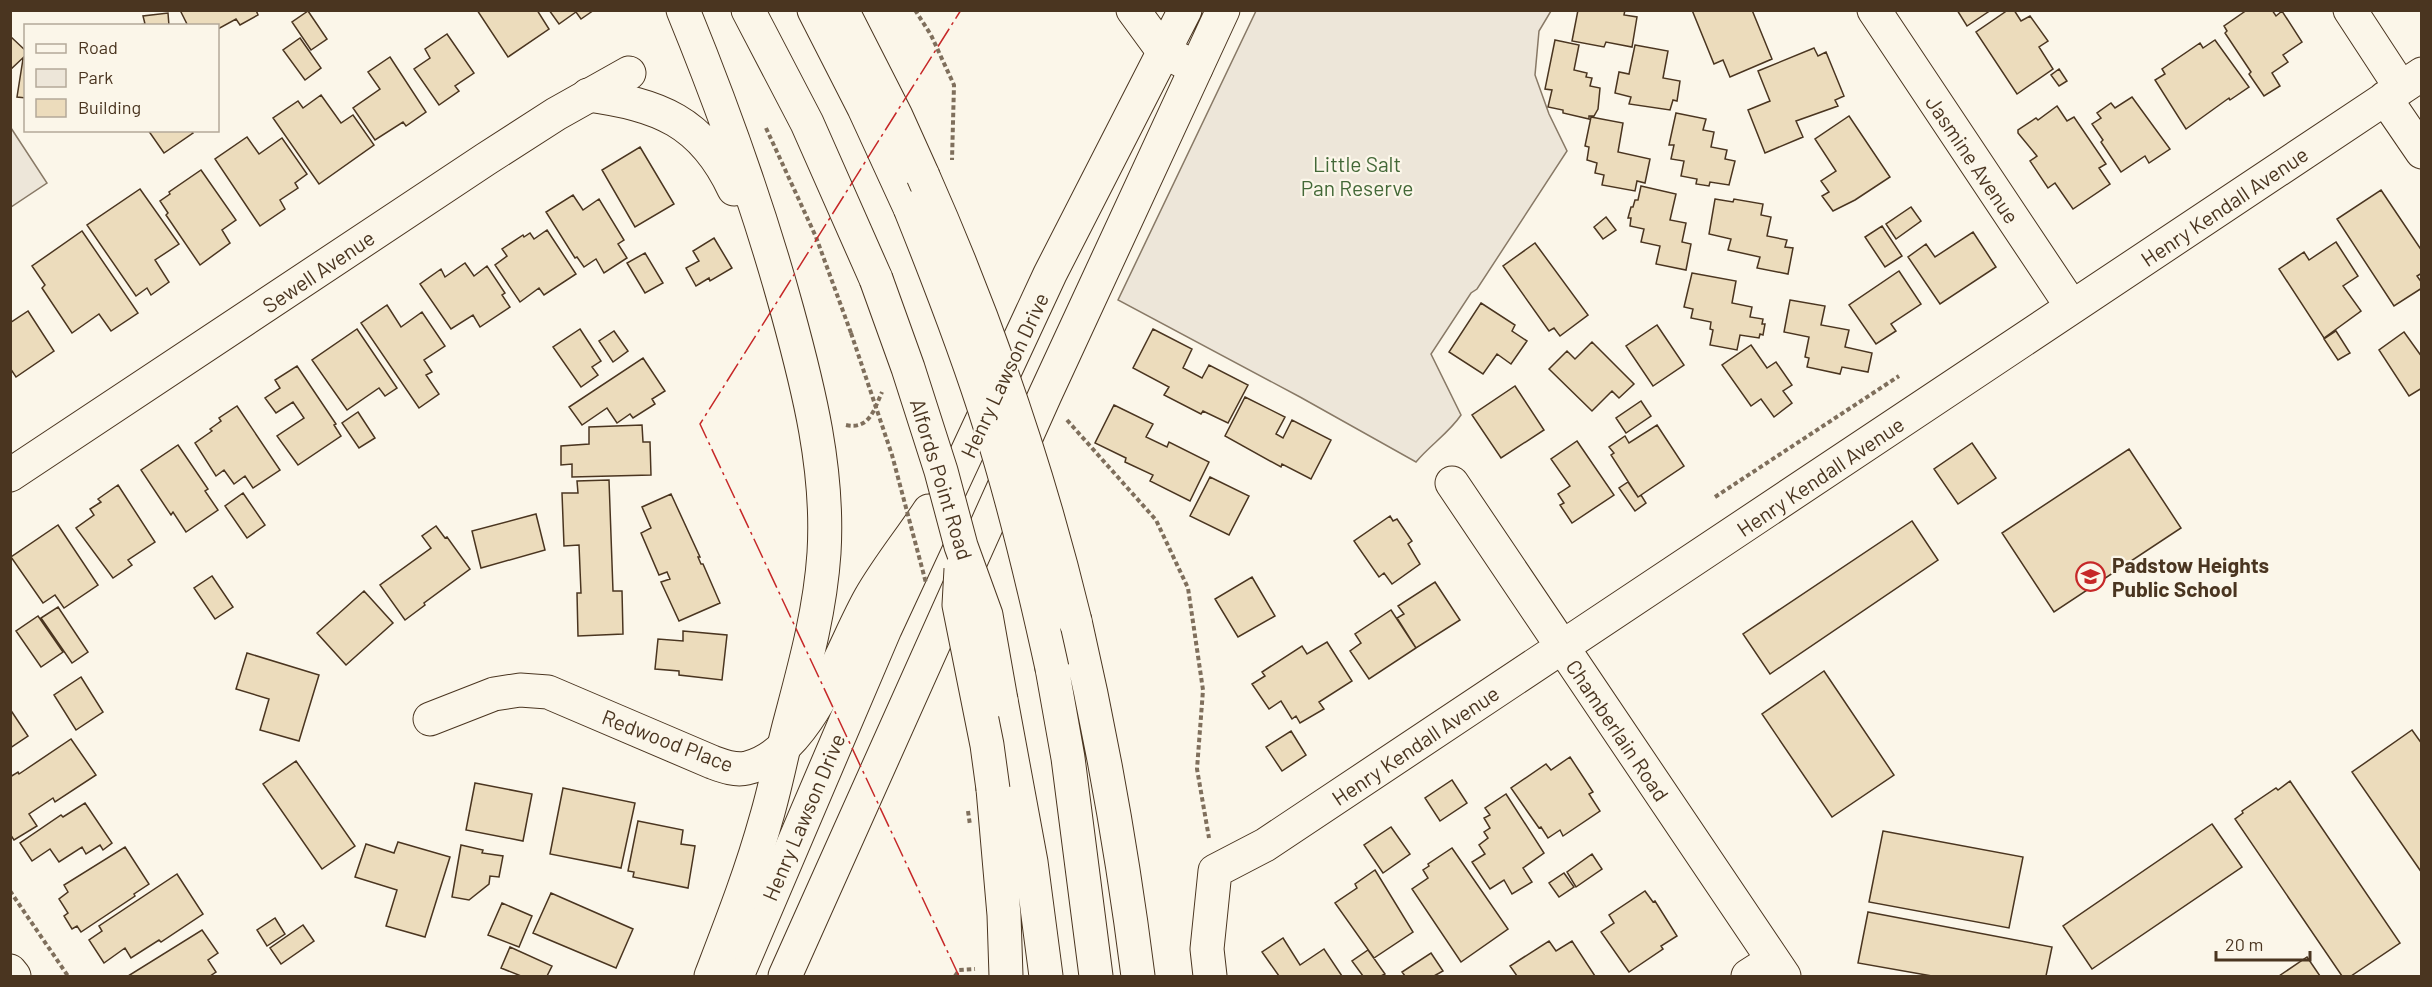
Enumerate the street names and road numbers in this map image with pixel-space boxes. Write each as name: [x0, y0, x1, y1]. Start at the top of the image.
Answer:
street label: Jasmine Avenue: [1921, 90, 2025, 228]
street label: Henry Kendall Avenue: [2136, 141, 2312, 271]
street label: Sewell Avenue: [257, 224, 379, 318]
street label: Henry Lawson Drive: [955, 288, 1053, 462]
street label: Alfords Point Road: [906, 395, 978, 563]
street label: Henry Kendall Avenue: [1732, 411, 1908, 541]
street label: Chamberlain Road: [1561, 655, 1675, 805]
street label: Henry Kendall Avenue: [1327, 680, 1503, 810]
street label: Redwood Place: [599, 703, 737, 777]
street label: Henry Lawson Drive: [756, 730, 850, 904]

